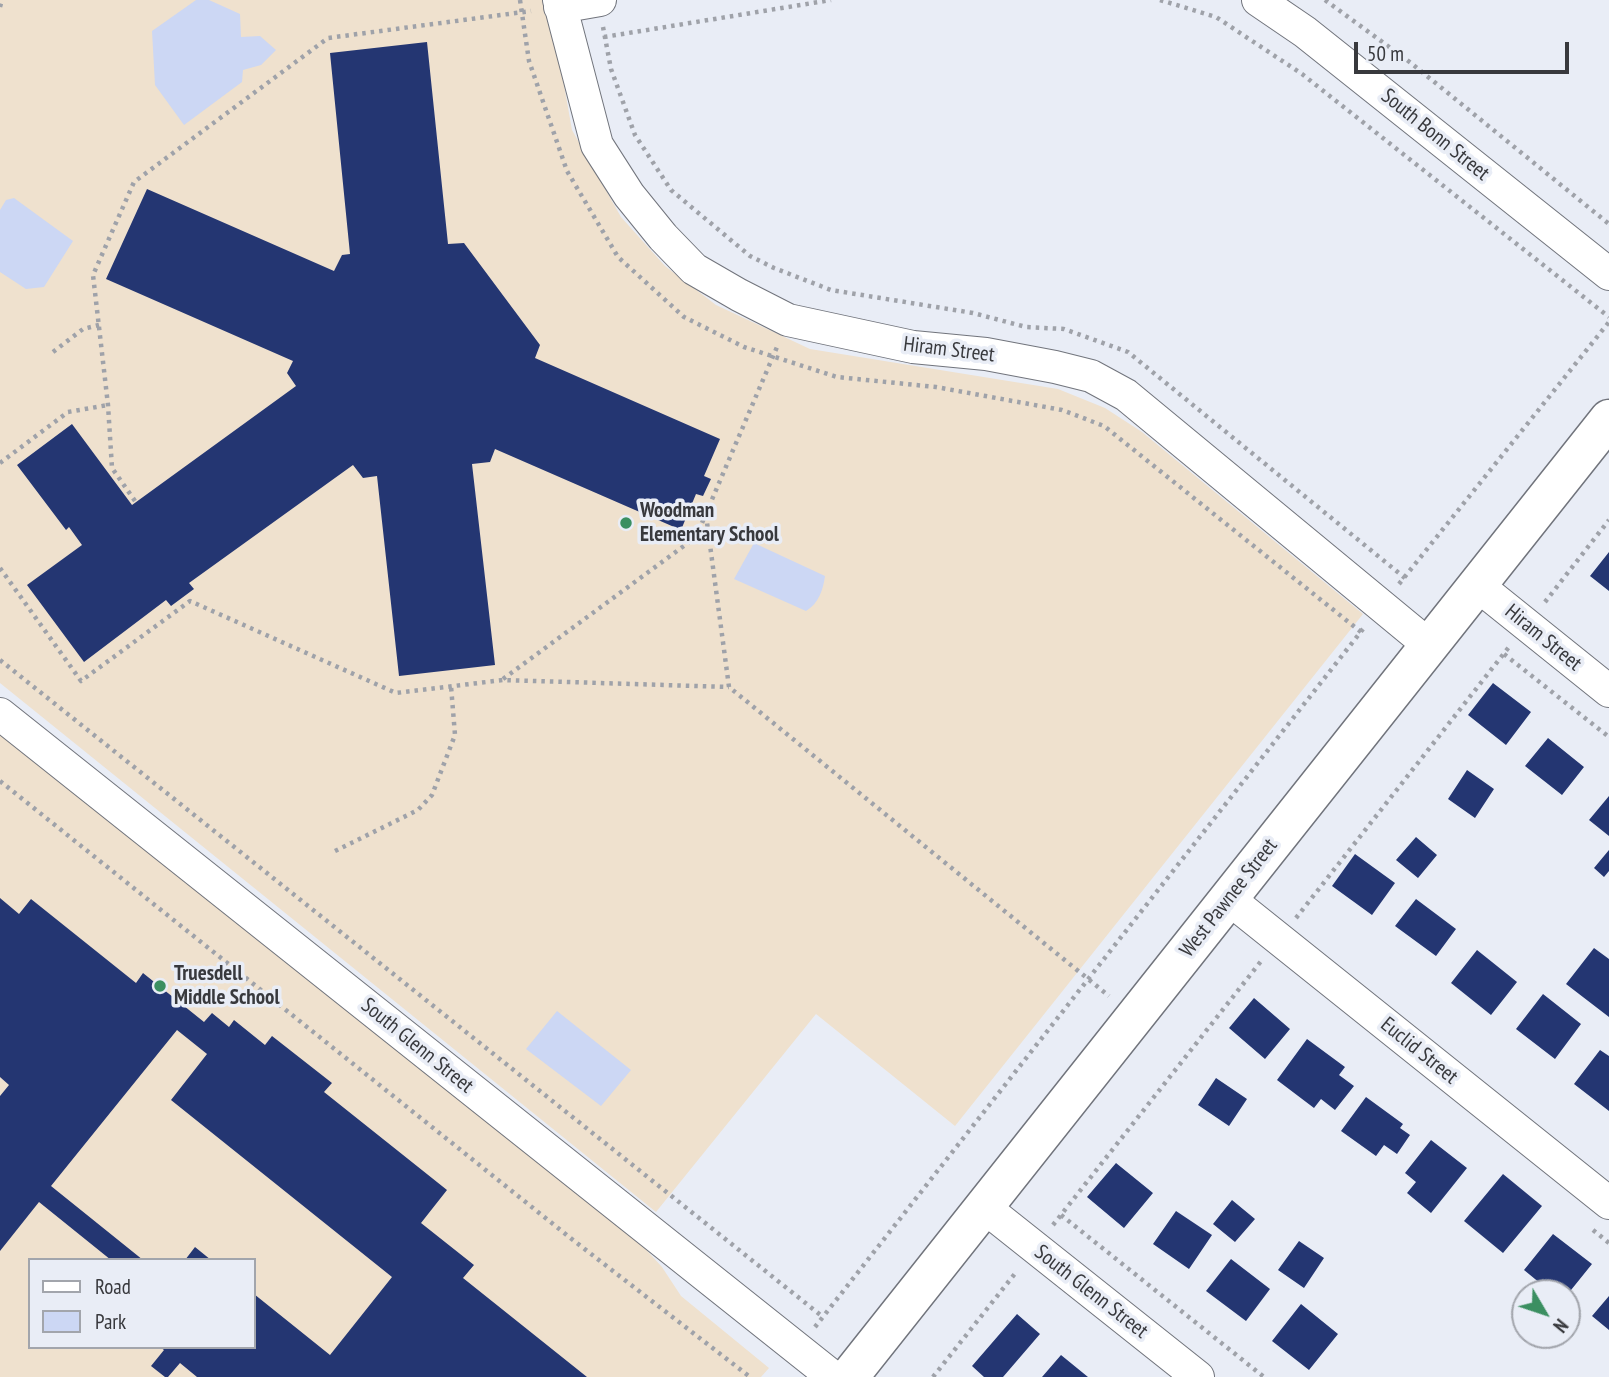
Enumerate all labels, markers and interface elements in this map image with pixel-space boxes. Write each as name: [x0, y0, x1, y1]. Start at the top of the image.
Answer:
scale bar: [1357, 28, 1572, 72]
text: 50 m: [1367, 40, 1404, 67]
street label: South Bonn Street: [1376, 84, 1494, 186]
street label: Hiram Street: [902, 332, 996, 368]
place label: Woodman Elementary School: [640, 498, 779, 548]
marker: Woodman Elementary School: [618, 515, 634, 531]
street label: Hiram Street: [1499, 599, 1587, 677]
street label: West Pawnee Street: [1175, 834, 1283, 962]
place label: Truesdell Middle School: [174, 961, 280, 1011]
marker: Truesdell Middle School: [152, 978, 168, 994]
street label: South Glenn Street: [356, 993, 478, 1099]
street label: Euclid Street: [1375, 1012, 1463, 1090]
street label: South Glenn Street: [1029, 1240, 1153, 1344]
legend: [28, 1258, 256, 1349]
text: Road: [95, 1273, 131, 1300]
north arrow: [1511, 1279, 1581, 1349]
text: Park: [95, 1308, 126, 1335]
text: N: [1548, 1314, 1573, 1337]

